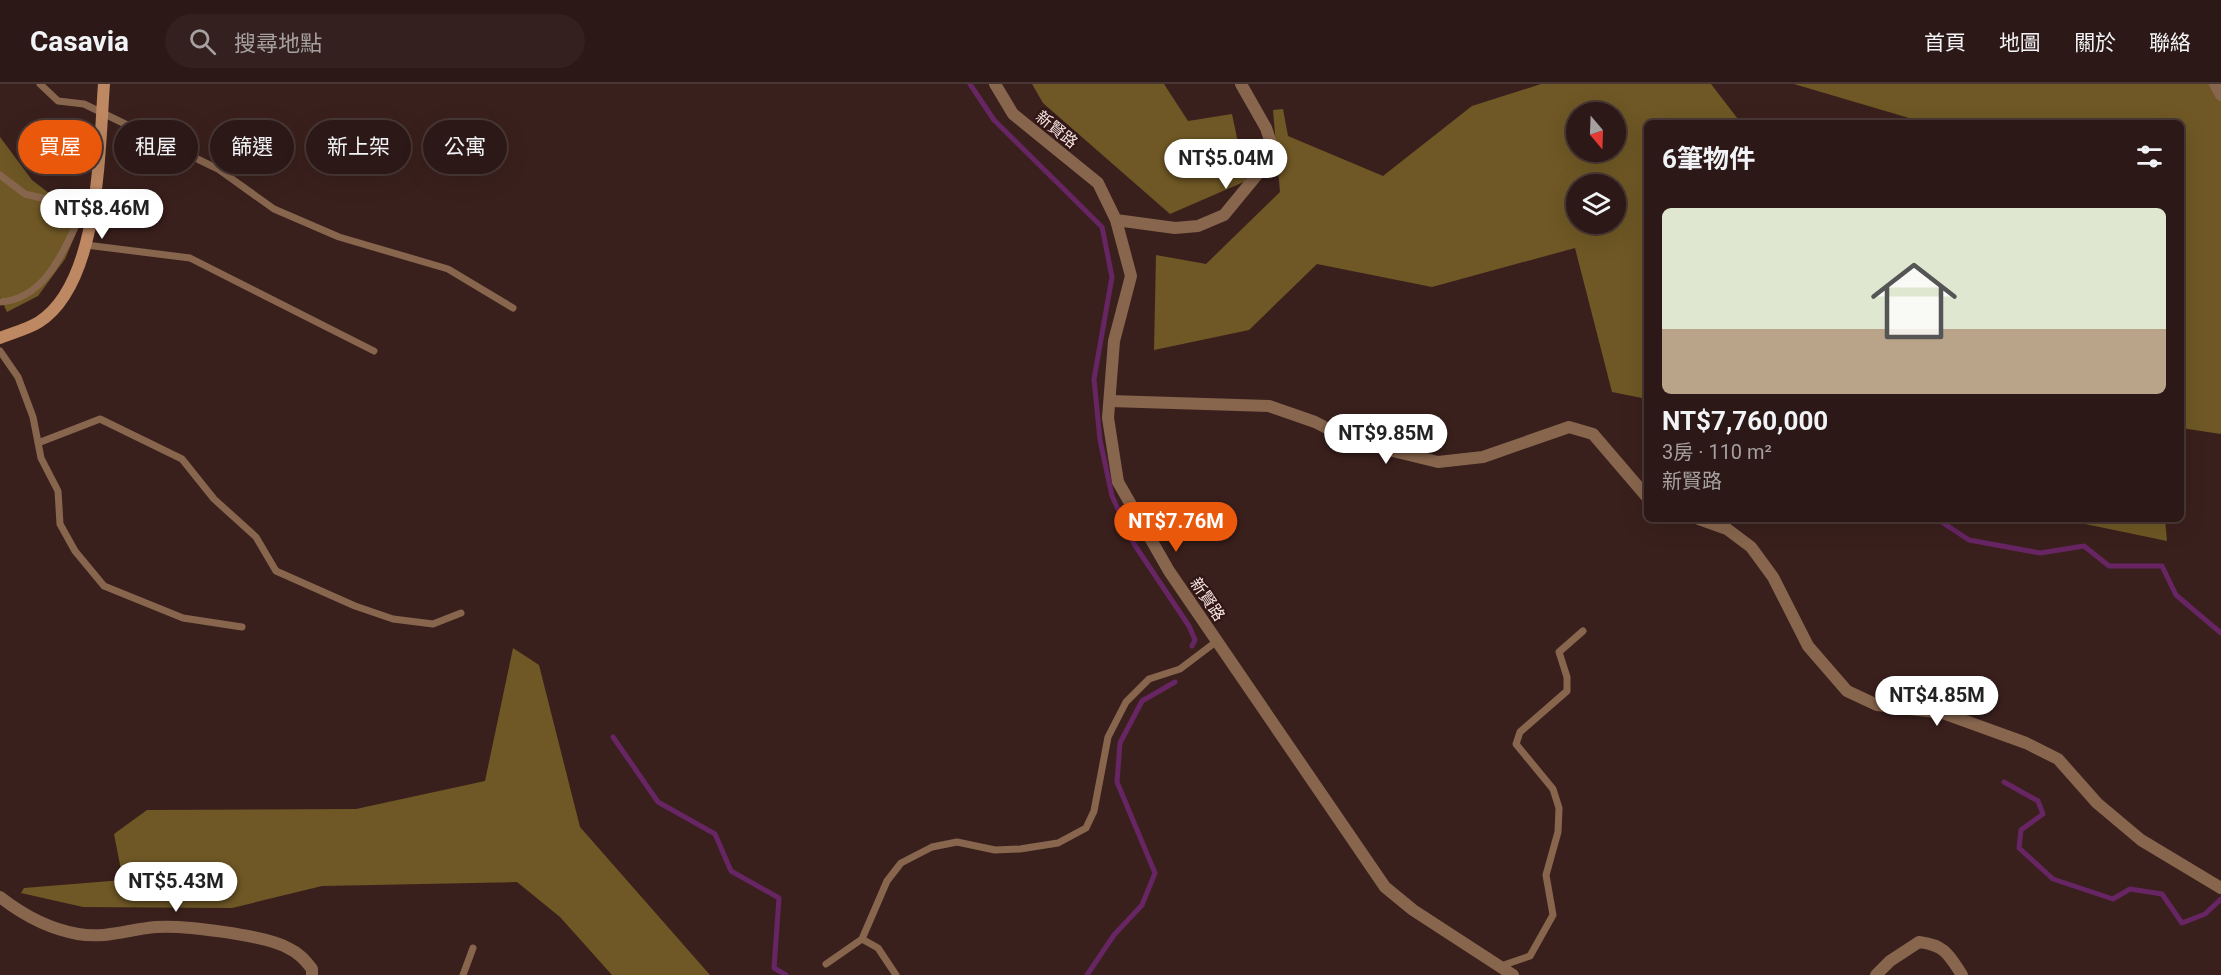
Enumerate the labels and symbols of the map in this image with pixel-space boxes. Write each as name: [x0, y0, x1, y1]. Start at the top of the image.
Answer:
north arrow: [1566, 102, 1626, 162]
street label: 新賢路: [1032, 107, 1081, 152]
pin: NT$5.04M: [1164, 139, 1288, 190]
pin: NT$8.46M: [40, 189, 164, 240]
pin: NT$9.85M: [1324, 414, 1448, 465]
pin: NT$7.76M: [1114, 502, 1238, 553]
street label: 新賢路: [1186, 574, 1229, 624]
pin: NT$4.85M: [1875, 676, 1999, 727]
pin: NT$5.43M: [114, 862, 238, 913]

